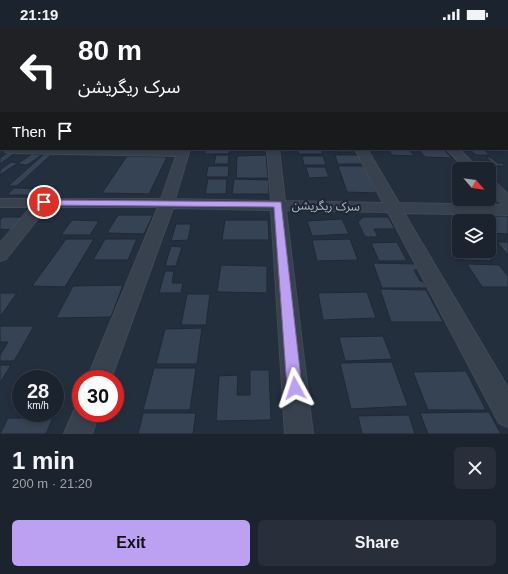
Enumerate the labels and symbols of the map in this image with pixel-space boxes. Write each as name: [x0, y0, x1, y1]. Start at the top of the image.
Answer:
north arrow: [452, 162, 496, 206]
pin: [27, 185, 61, 219]
street label: سرک ریگریشن: [292, 198, 360, 214]
position arrow: [274, 367, 316, 409]
speed limit sign: 30: [72, 370, 124, 422]

